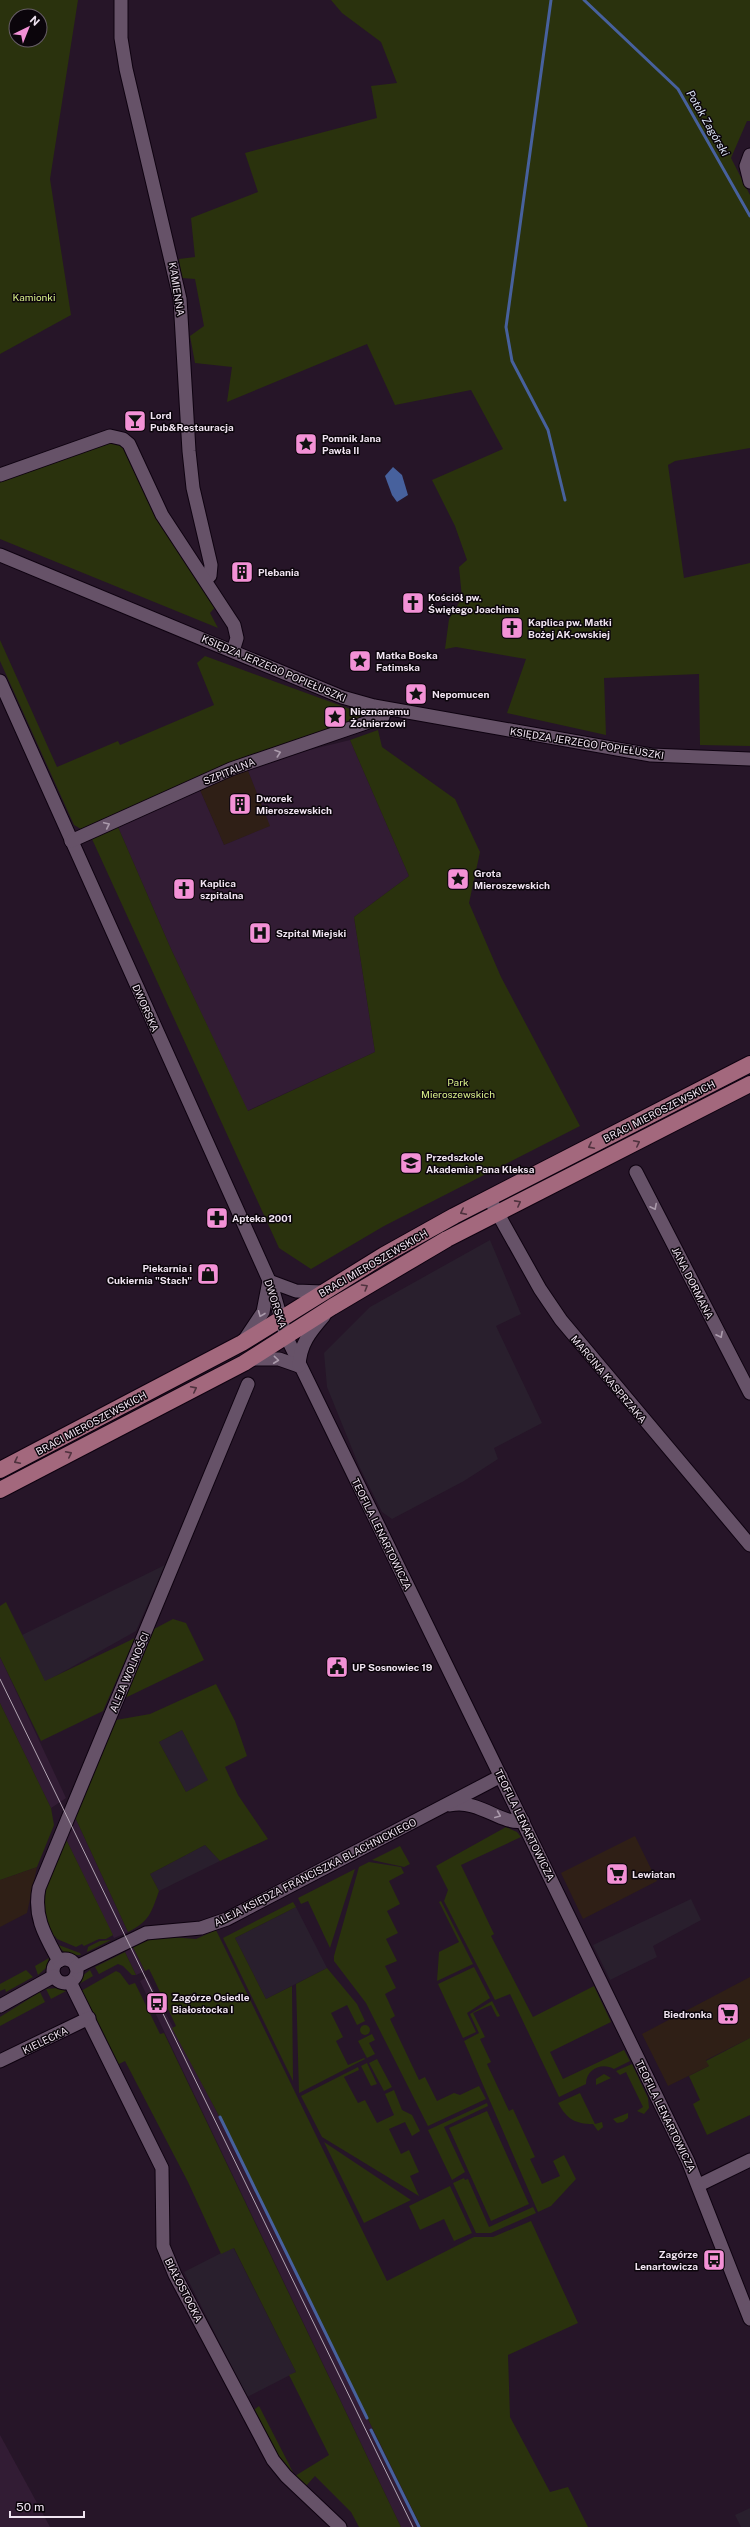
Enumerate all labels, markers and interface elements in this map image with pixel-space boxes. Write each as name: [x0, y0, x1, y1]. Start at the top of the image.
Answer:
north arrow: [8, 8, 48, 48]
text: N: [28, 13, 42, 28]
water label: Potok Zagórski: [684, 88, 732, 158]
street label: KAMIENNA: [167, 261, 187, 317]
park label: Kamionki: [13, 291, 55, 303]
bar icon: Lord Pub&Restauracja: [122, 408, 148, 434]
place label: Lord Pub&Restauracja: [150, 409, 234, 433]
place icon: Pomnik Jana Pawła II: [293, 431, 319, 457]
place label: Pomnik Jana Pawła II: [322, 432, 381, 456]
building icon: Plebania: [229, 559, 255, 585]
place label: Plebania: [258, 566, 300, 578]
church icon: Kościół pw. Świętego Joachima: [400, 590, 426, 616]
place label: Kościół pw. Świętego Joachima: [428, 591, 519, 615]
church icon: Kaplica pw. Matki Bożej AK-owskiej: [499, 615, 525, 641]
place label: Kaplica pw. Matki Bożej AK-owskiej: [528, 616, 612, 640]
street label: KSIĘDZA JERZEGO POPIEŁUSZKI: [200, 632, 348, 704]
place icon: Matka Boska Fatimska: [347, 648, 373, 674]
place label: Matka Boska Fatimska: [376, 649, 438, 673]
place icon: Nepomucen: [403, 681, 429, 707]
place label: Nepomucen: [432, 688, 489, 700]
place icon: Nieznanemu Żołnierzowi: [322, 704, 348, 730]
place label: Nieznanemu Żołnierzowi: [350, 705, 409, 729]
street label: KSIĘDZA JERZEGO POPIEŁUSZKI: [509, 725, 665, 761]
one-way arrow: [274, 749, 281, 757]
street label: SZPITALNA: [201, 755, 257, 787]
building icon: Dworek Mieroszewskich: [227, 791, 253, 817]
place label: Dworek Mieroszewskich: [256, 792, 332, 816]
one-way arrow: [102, 822, 110, 830]
place icon: Grota Mieroszewskich: [445, 866, 471, 892]
place label: Grota Mieroszewskich: [474, 867, 550, 891]
church icon: Kaplica szpitalna: [171, 876, 197, 902]
place label: Kaplica szpitalna: [200, 877, 244, 901]
hospital icon: Szpital Miejski: [247, 920, 273, 946]
place label: Szpital Miejski: [276, 927, 346, 939]
street label: DWORSKA: [130, 982, 162, 1034]
park label: Park Mieroszewskich: [421, 1076, 495, 1100]
street label: BRACI MIEROSZEWSKICH: [601, 1078, 717, 1144]
one-way arrow: [633, 1140, 640, 1148]
one-way arrow: [588, 1141, 595, 1149]
school or university icon: Przedszkole Akademia Pana Kleksa: [398, 1150, 424, 1176]
place label: Przedszkole Akademia Pana Kleksa: [426, 1151, 535, 1175]
one-way arrow: [514, 1201, 521, 1208]
one-way arrow: [649, 1202, 657, 1210]
pharmacy icon: Apteka 2001: [204, 1205, 230, 1231]
one-way arrow: [459, 1207, 467, 1214]
place label: Apteka 2001: [232, 1212, 292, 1224]
street label: BRACI MIEROSZEWSKICH: [316, 1227, 430, 1299]
street label: JANA DORMANA: [670, 1245, 716, 1321]
shop icon: Piekarnia i Cukiernia "Stach": [195, 1261, 221, 1287]
place label: Piekarnia i Cukiernia "Stach": [107, 1262, 192, 1286]
street label: DWORSKA: [262, 1278, 290, 1330]
one-way arrow: [361, 1285, 368, 1292]
one-way arrow: [257, 1311, 265, 1318]
one-way arrow: [715, 1330, 723, 1338]
street label: MARCINA KASPRZAKA: [569, 1333, 649, 1425]
one-way arrow: [273, 1355, 279, 1364]
one-way arrow: [189, 1387, 197, 1394]
street label: BRACI MIEROSZEWSKICH: [33, 1389, 149, 1457]
one-way arrow: [64, 1451, 72, 1459]
one-way arrow: [14, 1457, 21, 1464]
street label: TEOFILA LENARTOWICZA: [350, 1476, 414, 1592]
street label: ALEJA WOLNOŚCI: [107, 1630, 151, 1714]
public building icon: UP Sosnowiec 19: [324, 1654, 350, 1680]
place label: UP Sosnowiec 19: [352, 1661, 433, 1673]
street label: TEOFILA LENARTOWICZA: [493, 1767, 557, 1883]
one-way arrow: [494, 1810, 502, 1818]
street label: ALEJA KSIĘDZA FRANCISZKA BLACHNICKIEGO: [212, 1815, 418, 1929]
supermarket icon: Lewiatan: [604, 1861, 630, 1887]
place label: Lewiatan: [632, 1868, 675, 1880]
bus stop icon: Zagórze Osiedle Białostocka I: [144, 1990, 170, 2016]
place label: Zagórze Osiedle Białostocka I: [172, 1991, 250, 2015]
supermarket icon: Biedronka: [715, 2001, 741, 2027]
place label: Biedronka: [664, 2008, 712, 2020]
street label: KIELECKA: [20, 2024, 70, 2056]
street label: TEOFILA LENARTOWICZA: [634, 2058, 698, 2174]
bus stop icon: Zagórze Lenartowicza: [701, 2247, 727, 2273]
place label: Zagórze Lenartowicza: [635, 2248, 698, 2272]
street label: BIAŁOSTOCKA: [163, 2256, 205, 2324]
scale bar: [10, 2493, 84, 2519]
text: 50 m: [16, 2500, 44, 2514]

